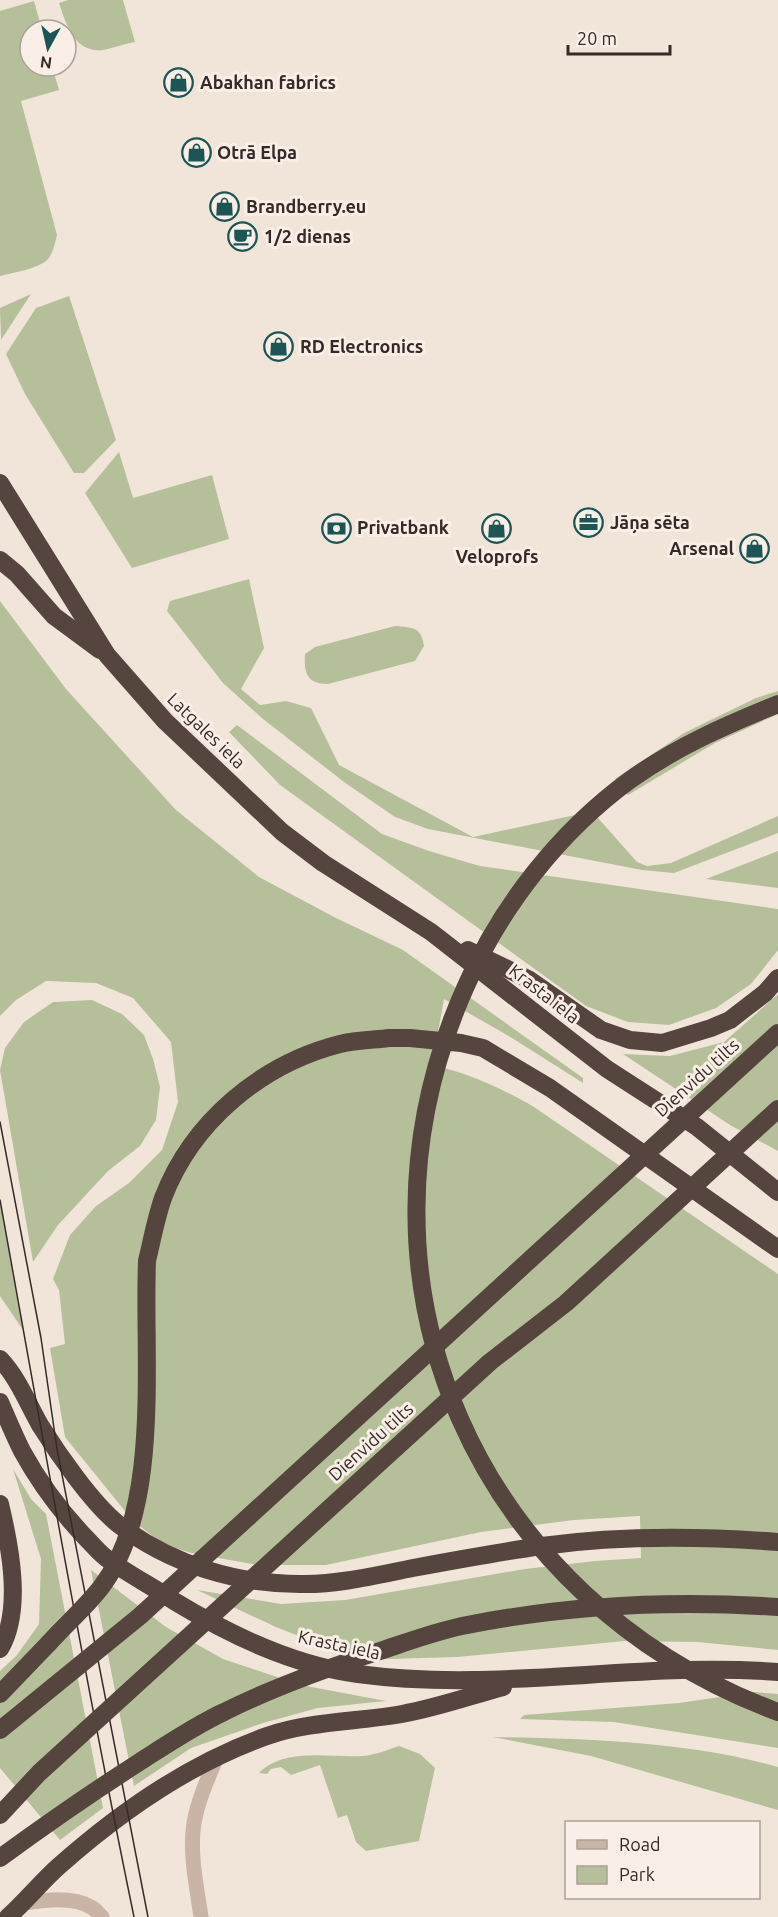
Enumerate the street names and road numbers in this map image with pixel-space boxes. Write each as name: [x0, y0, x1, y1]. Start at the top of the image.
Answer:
street label: Latgales iela: [164, 688, 250, 772]
street label: Krasta iela: [506, 960, 584, 1027]
street label: Dienvidu tilts: [650, 1034, 743, 1120]
street label: Dienvidu tilts: [324, 1398, 417, 1484]
street label: Krasta iela: [296, 1626, 382, 1662]

